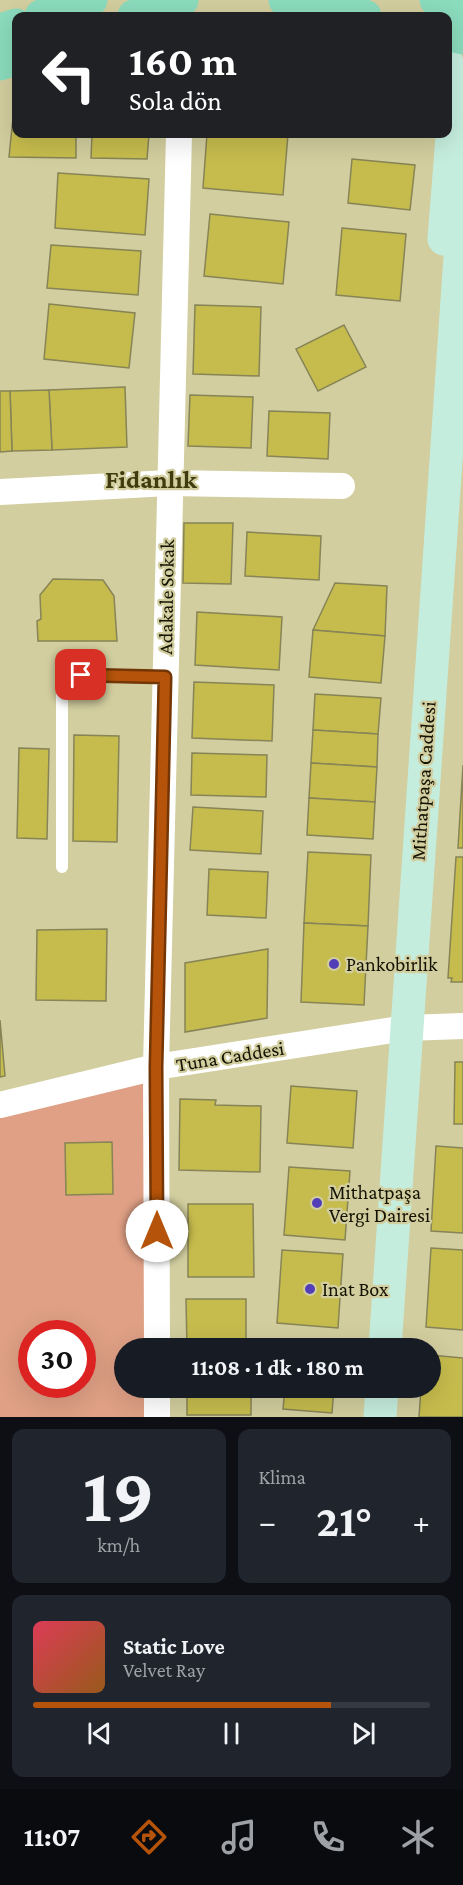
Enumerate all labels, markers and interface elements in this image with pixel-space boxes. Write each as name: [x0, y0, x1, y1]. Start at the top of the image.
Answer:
icon: left: [30, 36, 108, 114]
text: 160 m: [129, 37, 237, 84]
text: Sola dön: [129, 86, 222, 116]
district label: Fidanlık: [105, 465, 198, 494]
street label: Adakale Sokak: [154, 539, 178, 655]
pin: [55, 649, 106, 700]
icon: arrive: [64, 658, 97, 691]
street label: Mithatpaşa Caddesi: [406, 701, 441, 861]
place label: Pankobirlik: [346, 953, 438, 975]
marker: Pankobirlik: [327, 957, 341, 971]
street label: Tuna Caddesi: [174, 1037, 286, 1075]
place label: Mithatpaşa Vergi Dairesi: [329, 1181, 430, 1227]
marker: Mithatpaşa Vergi Dairesi: [310, 1196, 324, 1210]
position arrow: [125, 1199, 189, 1263]
place label: Inat Box: [322, 1278, 389, 1300]
marker: Inat Box: [303, 1282, 317, 1296]
speed limit sign: 30: [18, 1320, 96, 1398]
text: 11:08 · 1 dk · 180 m: [191, 1355, 364, 1380]
text: 19: [83, 1451, 155, 1538]
text: Klima: [259, 1466, 306, 1488]
text: 21°: [316, 1496, 372, 1546]
text: −: [259, 1503, 276, 1540]
text: +: [413, 1503, 430, 1540]
text: km/h: [97, 1534, 140, 1556]
text: Static Love: [123, 1634, 225, 1659]
text: Velvet Ray: [123, 1659, 205, 1681]
icon: previous: [83, 1717, 116, 1750]
icon: pause: [215, 1717, 248, 1750]
icon: next: [347, 1717, 380, 1750]
icon: directions: [128, 1816, 170, 1858]
icon: music: [218, 1816, 260, 1858]
icon: phone: [307, 1816, 349, 1858]
icon: climate: [397, 1816, 439, 1858]
text: 11:07: [24, 1822, 80, 1852]

